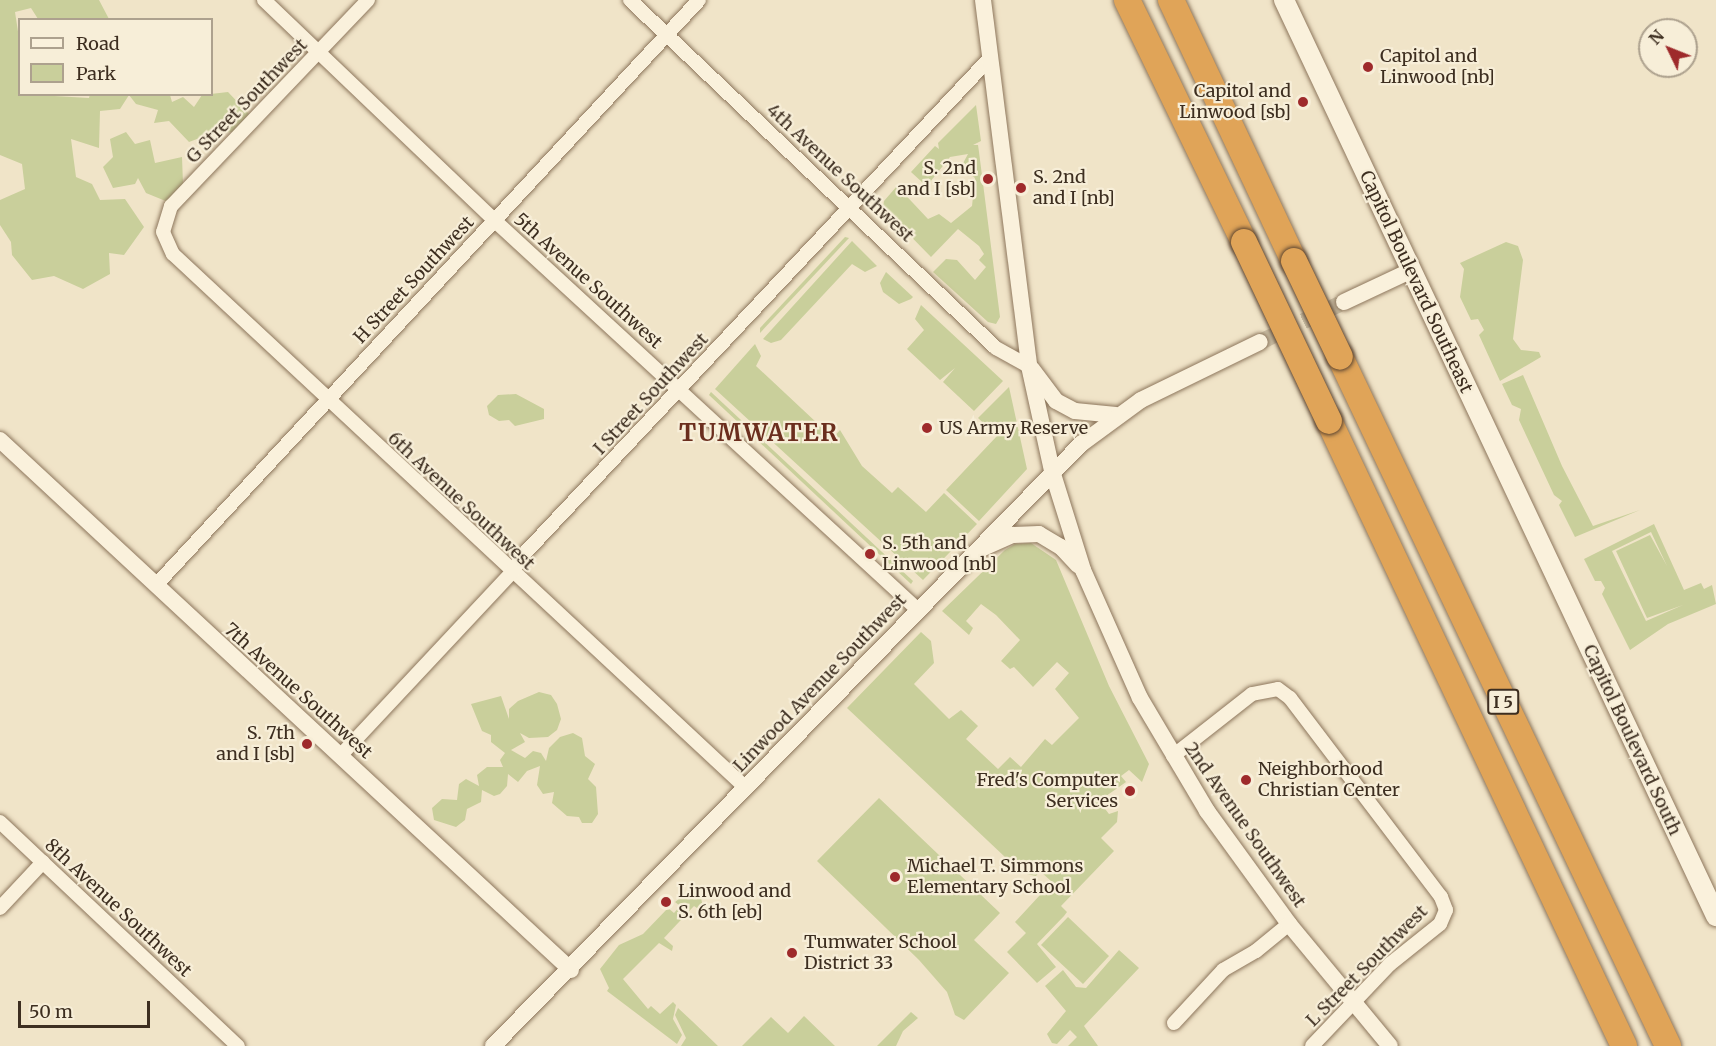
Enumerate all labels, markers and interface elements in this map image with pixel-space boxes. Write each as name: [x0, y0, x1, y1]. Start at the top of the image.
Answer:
legend: [18, 18, 213, 96]
north arrow: [1638, 18, 1698, 78]
text: N: [1645, 26, 1668, 49]
text: Road: [76, 32, 120, 55]
street label: G Street Southwest: [182, 34, 312, 168]
place label: Capitol and Linwood [nb]: [1380, 46, 1495, 88]
marker: Capitol and Linwood [nb]: [1361, 60, 1375, 74]
text: Park: [76, 62, 116, 85]
place label: Capitol and Linwood [sb]: [1179, 81, 1291, 124]
marker: Capitol and Linwood [sb]: [1296, 95, 1310, 109]
street label: 4th Avenue Southwest: [762, 99, 918, 247]
place label: S. 2nd and I [sb]: [897, 158, 976, 201]
place label: S. 2nd and I [nb]: [1033, 167, 1115, 210]
street label: Capitol Boulevard Southeast: [1355, 167, 1477, 397]
marker: S. 2nd and I [sb]: [981, 172, 995, 186]
marker: S. 2nd and I [nb]: [1014, 181, 1028, 195]
street label: 5th Avenue Southwest: [509, 209, 667, 353]
street label: H Street Southwest: [350, 212, 478, 348]
street label: I Street Southwest: [589, 329, 713, 459]
place label: US Army Reserve: [939, 417, 1088, 439]
district label: TUMWATER: [679, 419, 839, 447]
marker: US Army Reserve: [920, 421, 934, 435]
street label: 6th Avenue Southwest: [383, 427, 539, 575]
place label: S. 5th and Linwood [nb]: [882, 533, 997, 576]
marker: S. 5th and Linwood [nb]: [863, 547, 877, 561]
street label: Linwood Avenue Southwest: [729, 589, 911, 777]
street label: 7th Avenue Southwest: [219, 619, 377, 763]
street label: Capitol Boulevard South: [1578, 641, 1686, 839]
road number: I 5: [1486, 689, 1520, 715]
place label: S. 7th and I [sb]: [216, 723, 295, 766]
marker: S. 7th and I [sb]: [300, 737, 314, 751]
street label: 2nd Avenue Southwest: [1180, 738, 1310, 912]
place label: Neighborhood Christian Center: [1258, 759, 1400, 802]
place label: Fred's Computer Services: [976, 770, 1118, 812]
marker: Neighborhood Christian Center: [1239, 773, 1253, 787]
marker: Fred's Computer Services: [1123, 784, 1137, 798]
street label: 8th Avenue Southwest: [40, 834, 196, 982]
place label: Michael T. Simmons Elementary School: [907, 856, 1083, 898]
marker: Michael T. Simmons Elementary School: [888, 870, 902, 884]
place label: Linwood and S. 6th [eb]: [678, 881, 791, 924]
marker: Linwood and S. 6th [eb]: [659, 895, 673, 909]
street label: L Street Southwest: [1302, 901, 1432, 1031]
place label: Tumwater School District 33: [804, 932, 957, 974]
marker: Tumwater School District 33: [785, 946, 799, 960]
scale bar: [21, 989, 153, 1027]
text: 50 m: [29, 1000, 73, 1023]

